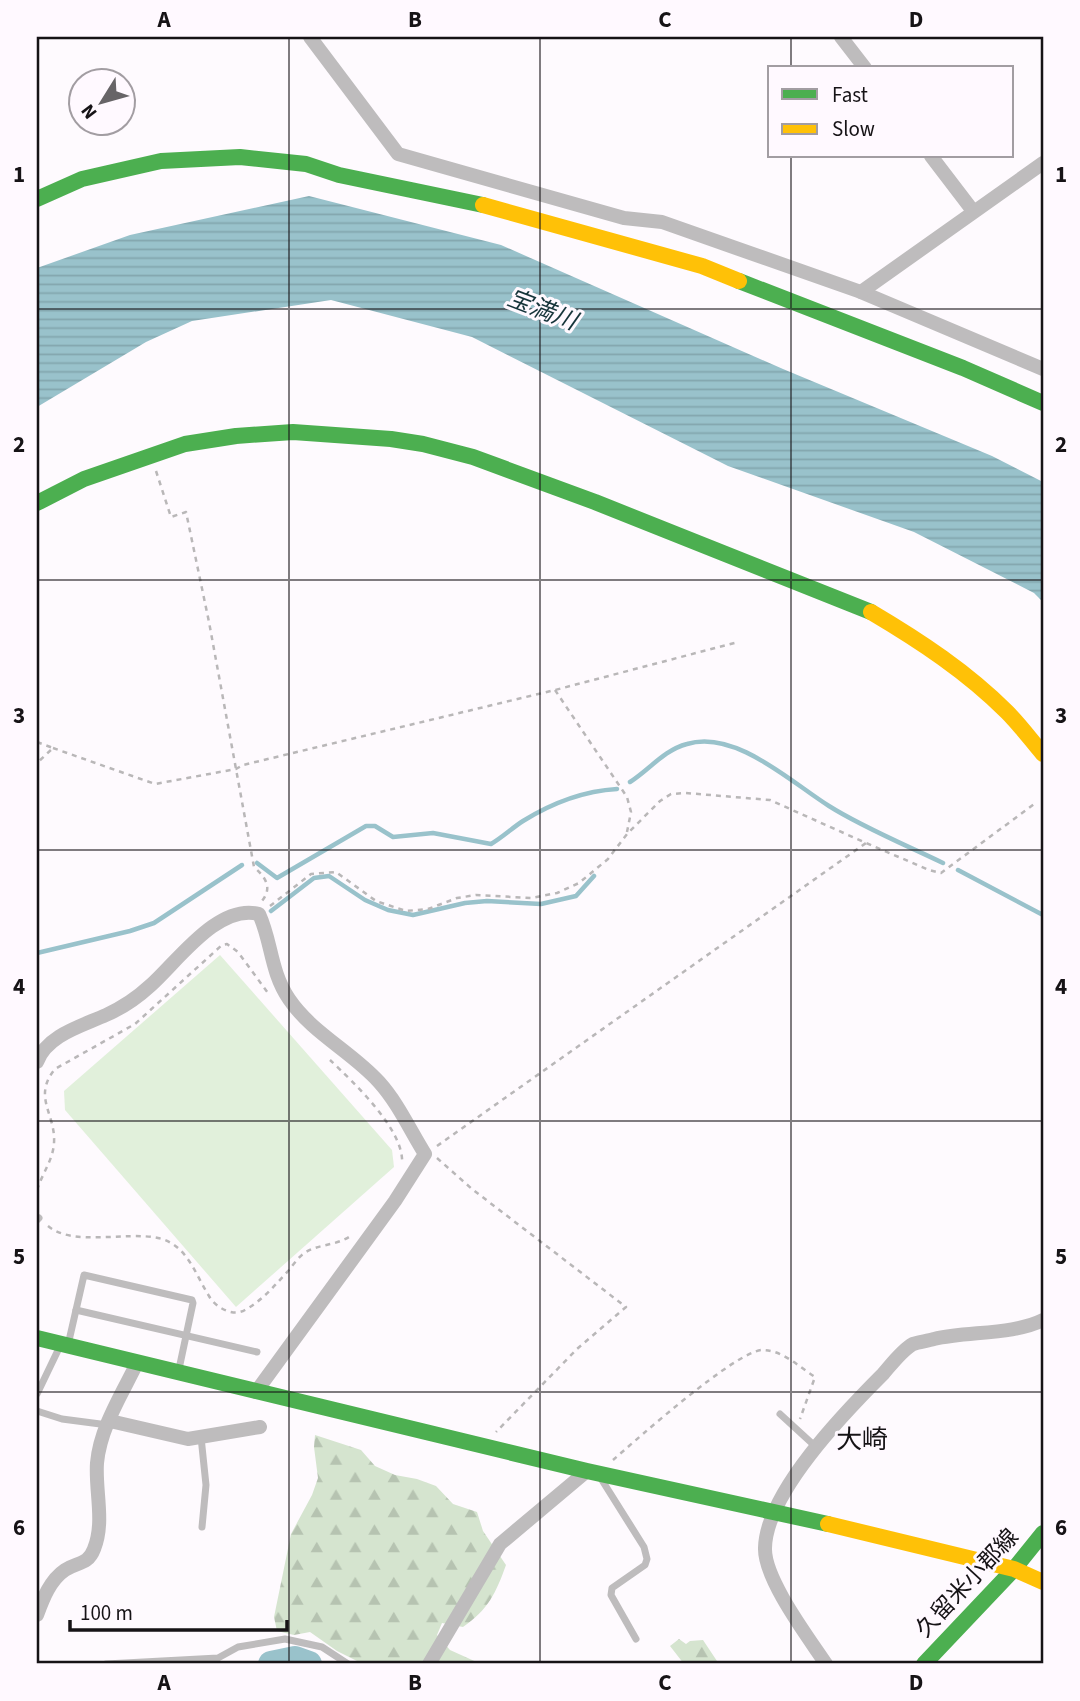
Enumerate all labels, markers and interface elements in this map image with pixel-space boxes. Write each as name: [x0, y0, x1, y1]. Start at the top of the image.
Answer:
text: A: [156, 3, 171, 36]
text: B: [408, 3, 422, 36]
text: C: [658, 3, 672, 36]
text: D: [909, 3, 923, 36]
north arrow: [66, 66, 136, 136]
legend: [768, 66, 1014, 158]
text: Fast: [832, 80, 868, 110]
text: N: [75, 98, 104, 125]
text: Slow: [832, 114, 875, 144]
text: 1: [13, 158, 25, 191]
text: 1: [1055, 158, 1067, 191]
water label: 宝満川: [502, 281, 585, 340]
text: 2: [13, 428, 25, 461]
text: 2: [1055, 428, 1067, 461]
text: 3: [13, 699, 25, 732]
text: 3: [1055, 699, 1067, 732]
text: 4: [13, 970, 25, 1003]
text: 4: [1055, 970, 1067, 1003]
text: 5: [13, 1240, 25, 1273]
text: 5: [1055, 1240, 1067, 1273]
district label: 大崎: [836, 1421, 888, 1458]
text: 6: [13, 1511, 25, 1544]
text: 6: [1055, 1511, 1067, 1544]
street label: 久留米小郡線: [908, 1521, 1026, 1645]
scale bar: [70, 1589, 287, 1633]
text: 100 m: [80, 1598, 133, 1628]
text: A: [156, 1666, 171, 1699]
text: B: [408, 1666, 422, 1699]
text: C: [658, 1666, 672, 1699]
text: D: [909, 1666, 923, 1699]

